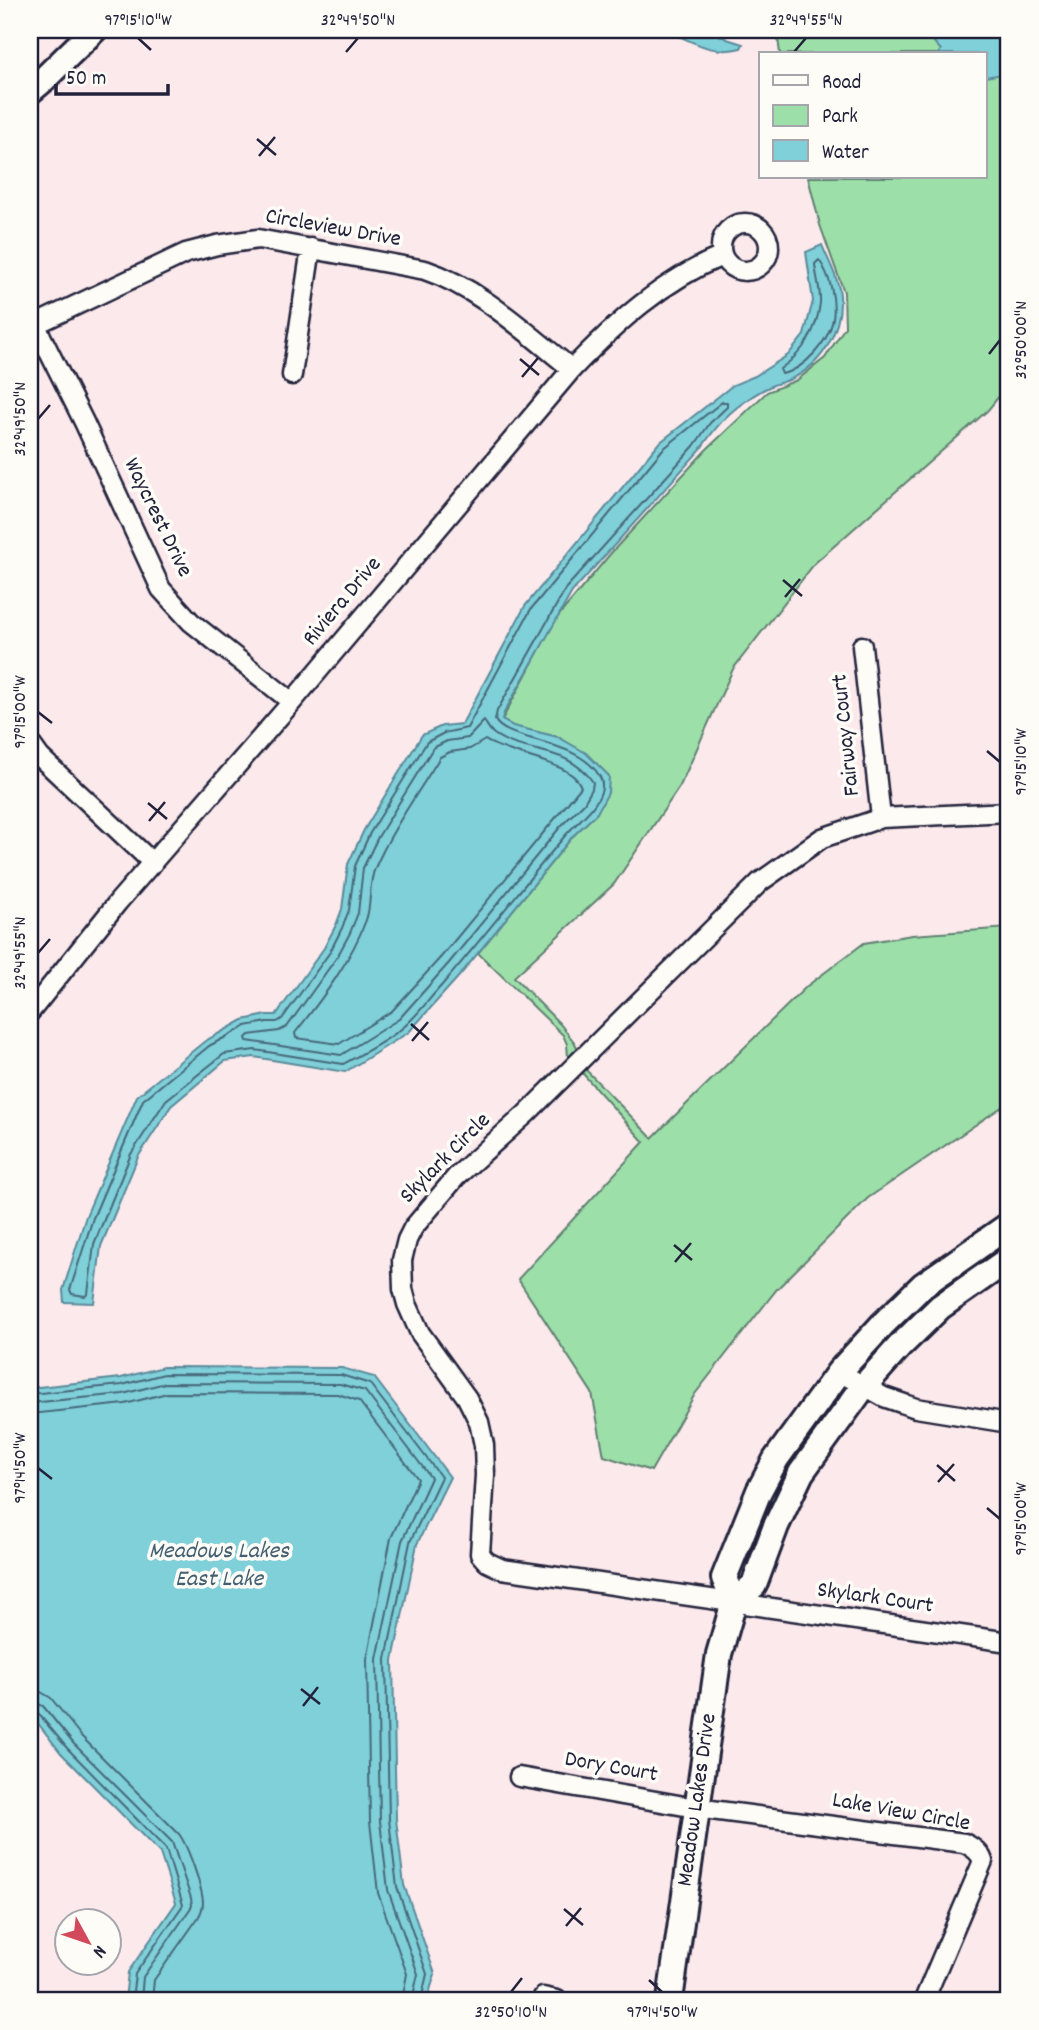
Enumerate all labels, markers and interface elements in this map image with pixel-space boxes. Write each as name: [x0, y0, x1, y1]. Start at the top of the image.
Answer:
text: 97°15'10"W: [104, 9, 172, 34]
text: 32°49'50"N: [321, 9, 395, 34]
text: 32°49'55"N: [770, 9, 842, 34]
scale bar: [56, 52, 168, 96]
legend: [759, 52, 986, 178]
text: 50 m: [66, 65, 106, 95]
text: Road: [822, 69, 861, 99]
text: Park: [822, 103, 858, 133]
text: Water: [822, 139, 869, 169]
street label: Circleview Drive: [263, 201, 403, 257]
text: 32°50'00"N: [1010, 301, 1035, 379]
text: 32°49'50"N: [9, 382, 34, 456]
street label: Waycrest Drive: [114, 453, 200, 583]
street label: Riviera Drive: [296, 550, 390, 654]
street label: Fairway Court: [824, 672, 870, 798]
text: 97°15'00"W: [9, 675, 34, 749]
text: 97°15'10"W: [1010, 728, 1035, 796]
text: 32°49'55"N: [9, 917, 34, 989]
street label: Skylark Circle: [393, 1106, 499, 1212]
text: 97°14'50"W: [9, 1432, 34, 1503]
text: 97°15'00"W: [1010, 1482, 1035, 1556]
water label: Meadows Lakes East Lake: [149, 1535, 290, 1597]
street label: Skylark Court: [815, 1575, 935, 1623]
street label: Meadow Lakes Drive: [670, 1711, 726, 1889]
street label: Dory Court: [562, 1744, 660, 1792]
street label: Lake View Circle: [829, 1785, 973, 1841]
north arrow: [52, 1908, 122, 1978]
text: N: [85, 1938, 112, 1963]
text: 32°50'10"N: [475, 2001, 547, 2026]
text: 97°14'50"W: [627, 2001, 698, 2026]

